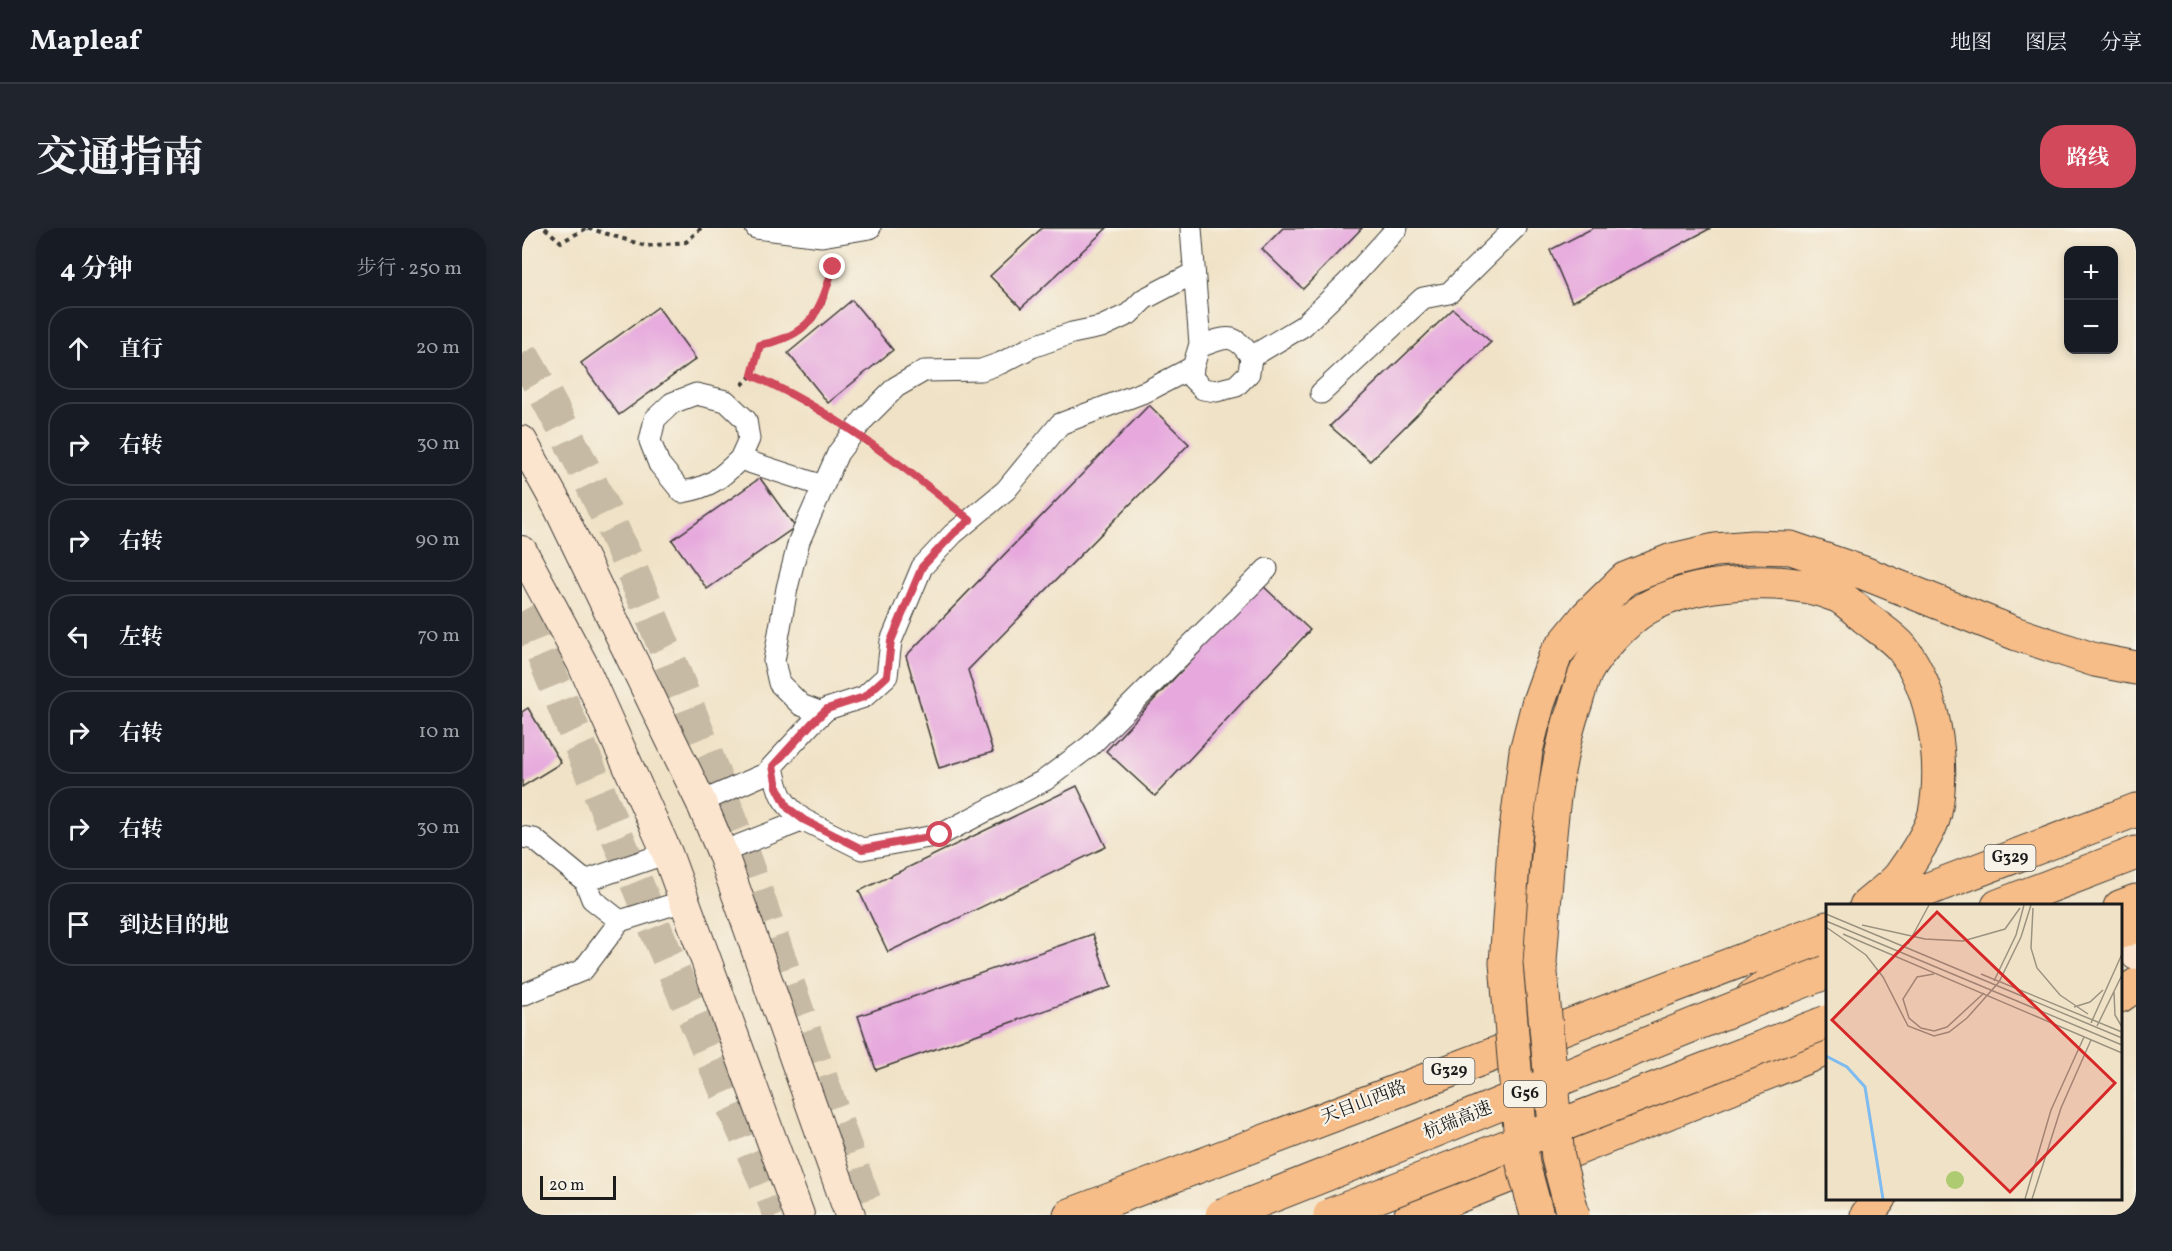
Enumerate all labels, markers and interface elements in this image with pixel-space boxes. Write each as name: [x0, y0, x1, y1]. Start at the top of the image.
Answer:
text: Mapleaf: [30, 22, 140, 61]
text: 地图: [1950, 29, 1992, 58]
text: 图层: [2025, 29, 2067, 58]
text: 分享: [2100, 29, 2142, 58]
button: 路线: [2040, 125, 2136, 188]
text: 交通指南: [36, 131, 204, 190]
map controls: [2064, 246, 2118, 354]
button: +: [2064, 246, 2118, 300]
text: 4 分钟: [60, 252, 133, 288]
route end: [819, 253, 845, 279]
text: 步行 · 250 m: [356, 255, 462, 283]
button: −: [2064, 300, 2118, 354]
icon: ahead: [62, 332, 95, 365]
text: 20 m: [416, 334, 460, 362]
text: 直行: [119, 335, 163, 366]
icon: right: [62, 428, 95, 461]
text: 30 m: [416, 430, 460, 458]
text: 右转: [119, 431, 163, 462]
icon: right: [62, 524, 95, 557]
text: 90 m: [416, 526, 460, 554]
text: 右转: [119, 527, 163, 558]
icon: left: [62, 620, 95, 653]
text: 70 m: [417, 622, 460, 650]
text: 左转: [119, 623, 163, 654]
icon: right: [62, 716, 95, 749]
text: 10 m: [419, 718, 460, 746]
text: 右转: [119, 719, 163, 750]
icon: right: [62, 812, 95, 845]
text: 30 m: [416, 814, 460, 842]
text: 右转: [119, 815, 163, 846]
route start: [926, 821, 952, 847]
road number: G329: [1984, 845, 2036, 871]
inset map: [1826, 904, 2121, 1200]
icon: arrive: [62, 908, 95, 941]
text: 到达目的地: [119, 911, 229, 942]
road number: G329: [1424, 1058, 1474, 1084]
street label: 天目山西路: [1318, 1075, 1410, 1131]
road number: G56: [1504, 1081, 1546, 1107]
street label: 杭瑞高速: [1420, 1096, 1496, 1146]
scale bar: [540, 1173, 616, 1200]
text: 20 m: [549, 1175, 584, 1197]

